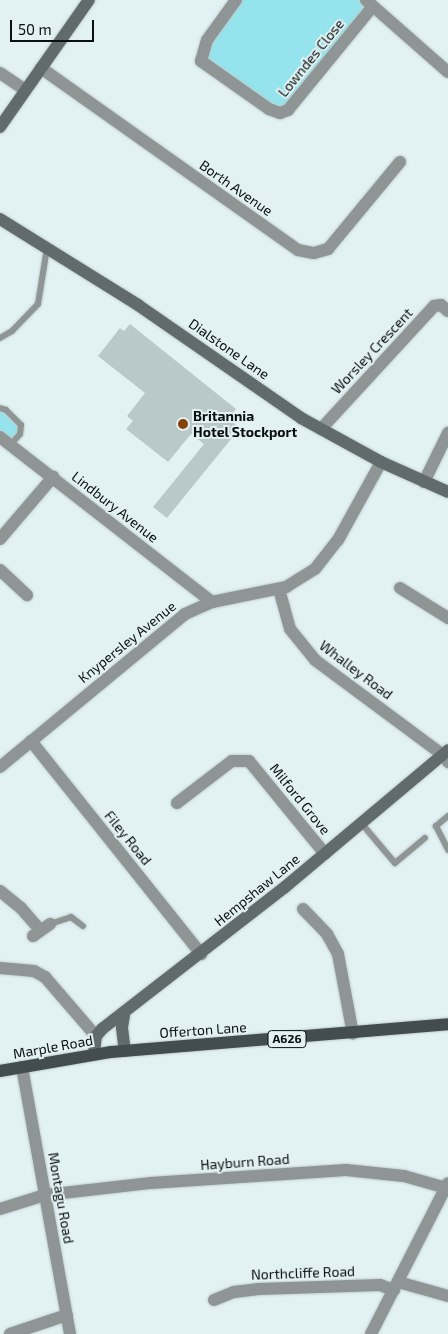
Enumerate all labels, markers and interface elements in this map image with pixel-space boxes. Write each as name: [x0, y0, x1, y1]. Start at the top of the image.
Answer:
scale bar: [12, 10, 96, 42]
street label: Lowndes Close: [275, 16, 347, 100]
text: 50 m: [18, 20, 52, 38]
street label: Borth Avenue: [196, 157, 276, 219]
street label: Worsley Crescent: [328, 304, 416, 398]
street label: Dialstone Lane: [186, 315, 272, 383]
place label: Britannia Hotel Stockport: [193, 408, 298, 441]
marker: Britannia Hotel Stockport: [177, 418, 189, 430]
street label: Lindbury Avenue: [68, 468, 162, 546]
street label: Knypersley Avenue: [75, 597, 179, 687]
street label: Whalley Road: [316, 637, 396, 703]
street label: Milford Grove: [266, 760, 334, 838]
street label: Filey Road: [101, 807, 155, 869]
street label: Hempshaw Lane: [211, 850, 303, 930]
street label: Offerton Lane: [159, 1019, 247, 1041]
road number: A626: [267, 1030, 307, 1048]
street label: Marple Road: [12, 1032, 94, 1062]
street label: Hayburn Road: [200, 1150, 290, 1174]
street label: Montagu Road: [45, 1151, 77, 1245]
street label: Northcliffe Road: [251, 1263, 355, 1283]

